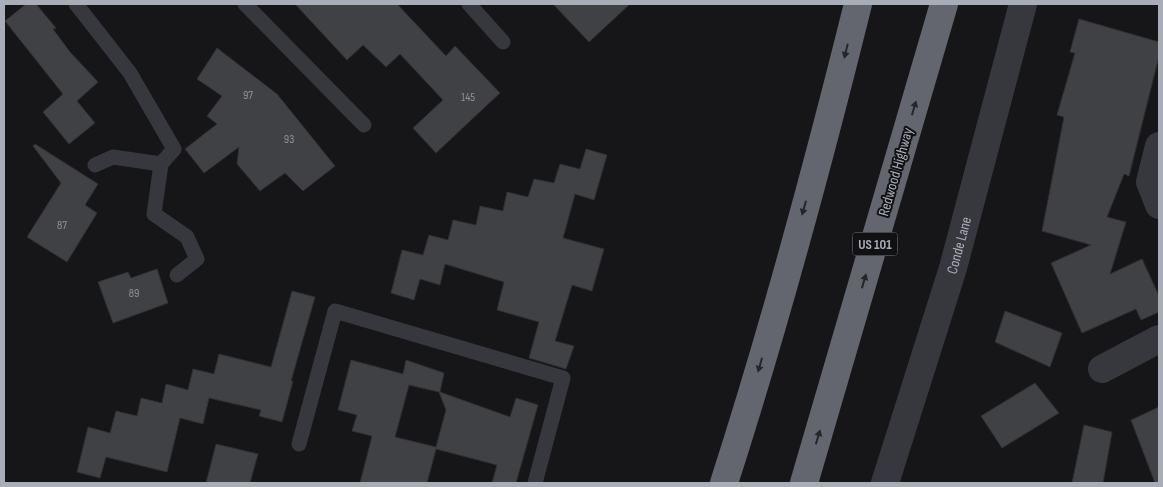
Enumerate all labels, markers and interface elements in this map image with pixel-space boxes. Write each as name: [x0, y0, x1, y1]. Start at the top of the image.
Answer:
one-way arrow: [842, 44, 850, 59]
house number: 97: [243, 88, 253, 103]
house number: 145: [461, 90, 475, 105]
one-way arrow: [910, 100, 918, 115]
street label: Redwood Highway: [874, 125, 918, 218]
house number: 93: [284, 132, 294, 147]
one-way arrow: [800, 201, 808, 216]
street label: Conde Lane: [942, 215, 976, 276]
house number: 87: [57, 218, 67, 233]
road number: US 101: [852, 232, 898, 255]
one-way arrow: [861, 273, 869, 288]
house number: 89: [129, 286, 139, 301]
one-way arrow: [756, 357, 764, 372]
one-way arrow: [815, 429, 823, 444]

